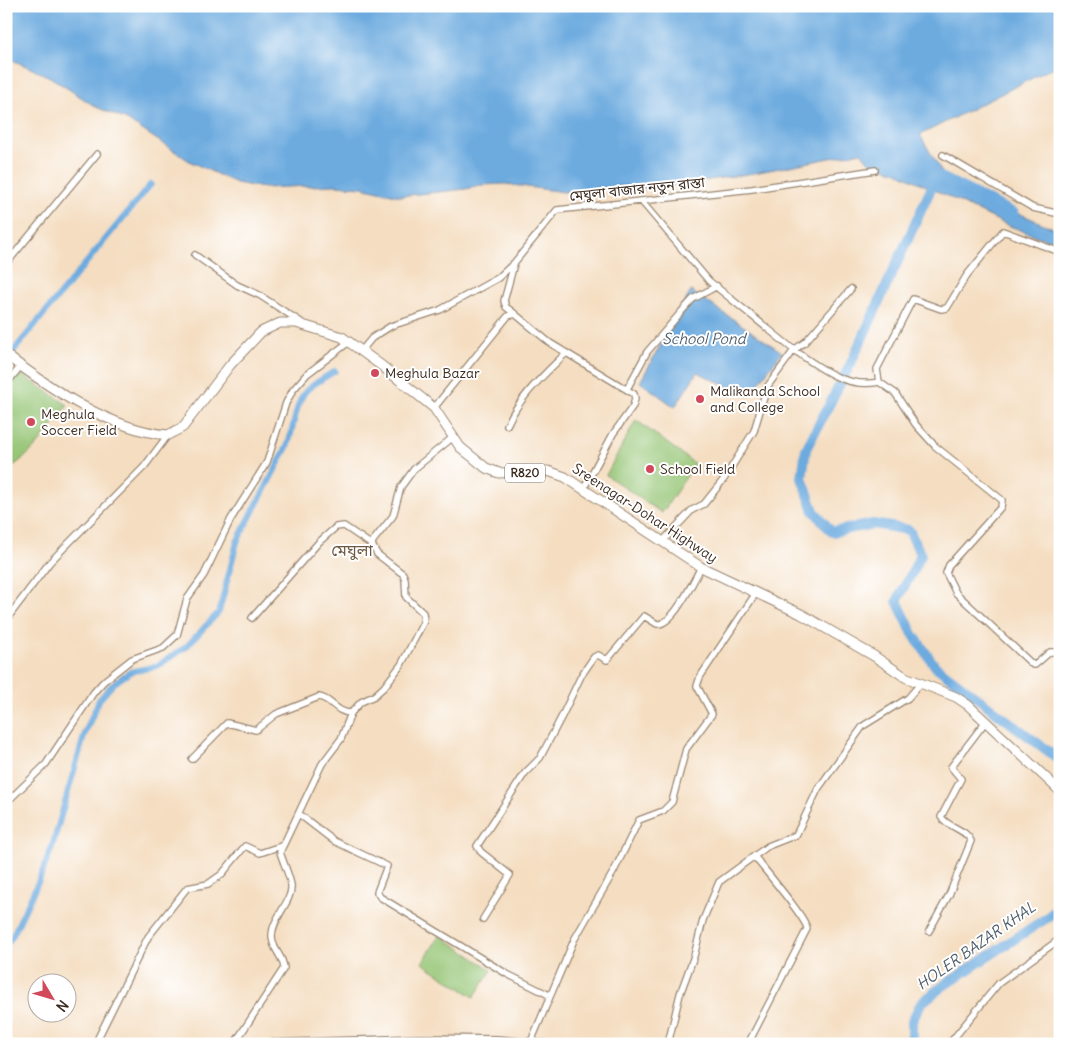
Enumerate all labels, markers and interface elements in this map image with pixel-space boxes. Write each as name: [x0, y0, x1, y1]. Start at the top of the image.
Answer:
street label: মেঘুলা বাজার নতুন রাস্তা: [568, 173, 706, 205]
water label: School Pond: [662, 329, 748, 348]
place label: Meghula Bazar: [385, 364, 480, 382]
marker: Meghula Bazar: [369, 367, 381, 379]
place label: Malikanda School and College: [710, 382, 820, 416]
marker: Malikanda School and College: [694, 393, 706, 405]
place label: Meghula Soccer Field: [41, 405, 117, 439]
marker: Meghula Soccer Field: [25, 416, 37, 428]
street label: Sreenagar-Dohar Highway: [569, 459, 721, 567]
place label: School Field: [660, 460, 735, 478]
road number: R820: [505, 463, 545, 482]
marker: School Field: [644, 463, 656, 475]
district label: মেঘুলা: [331, 540, 373, 560]
water label: HOLER BAZAR KHAL: [913, 897, 1039, 994]
north arrow: [28, 972, 78, 1022]
text: N: [52, 997, 72, 1015]

